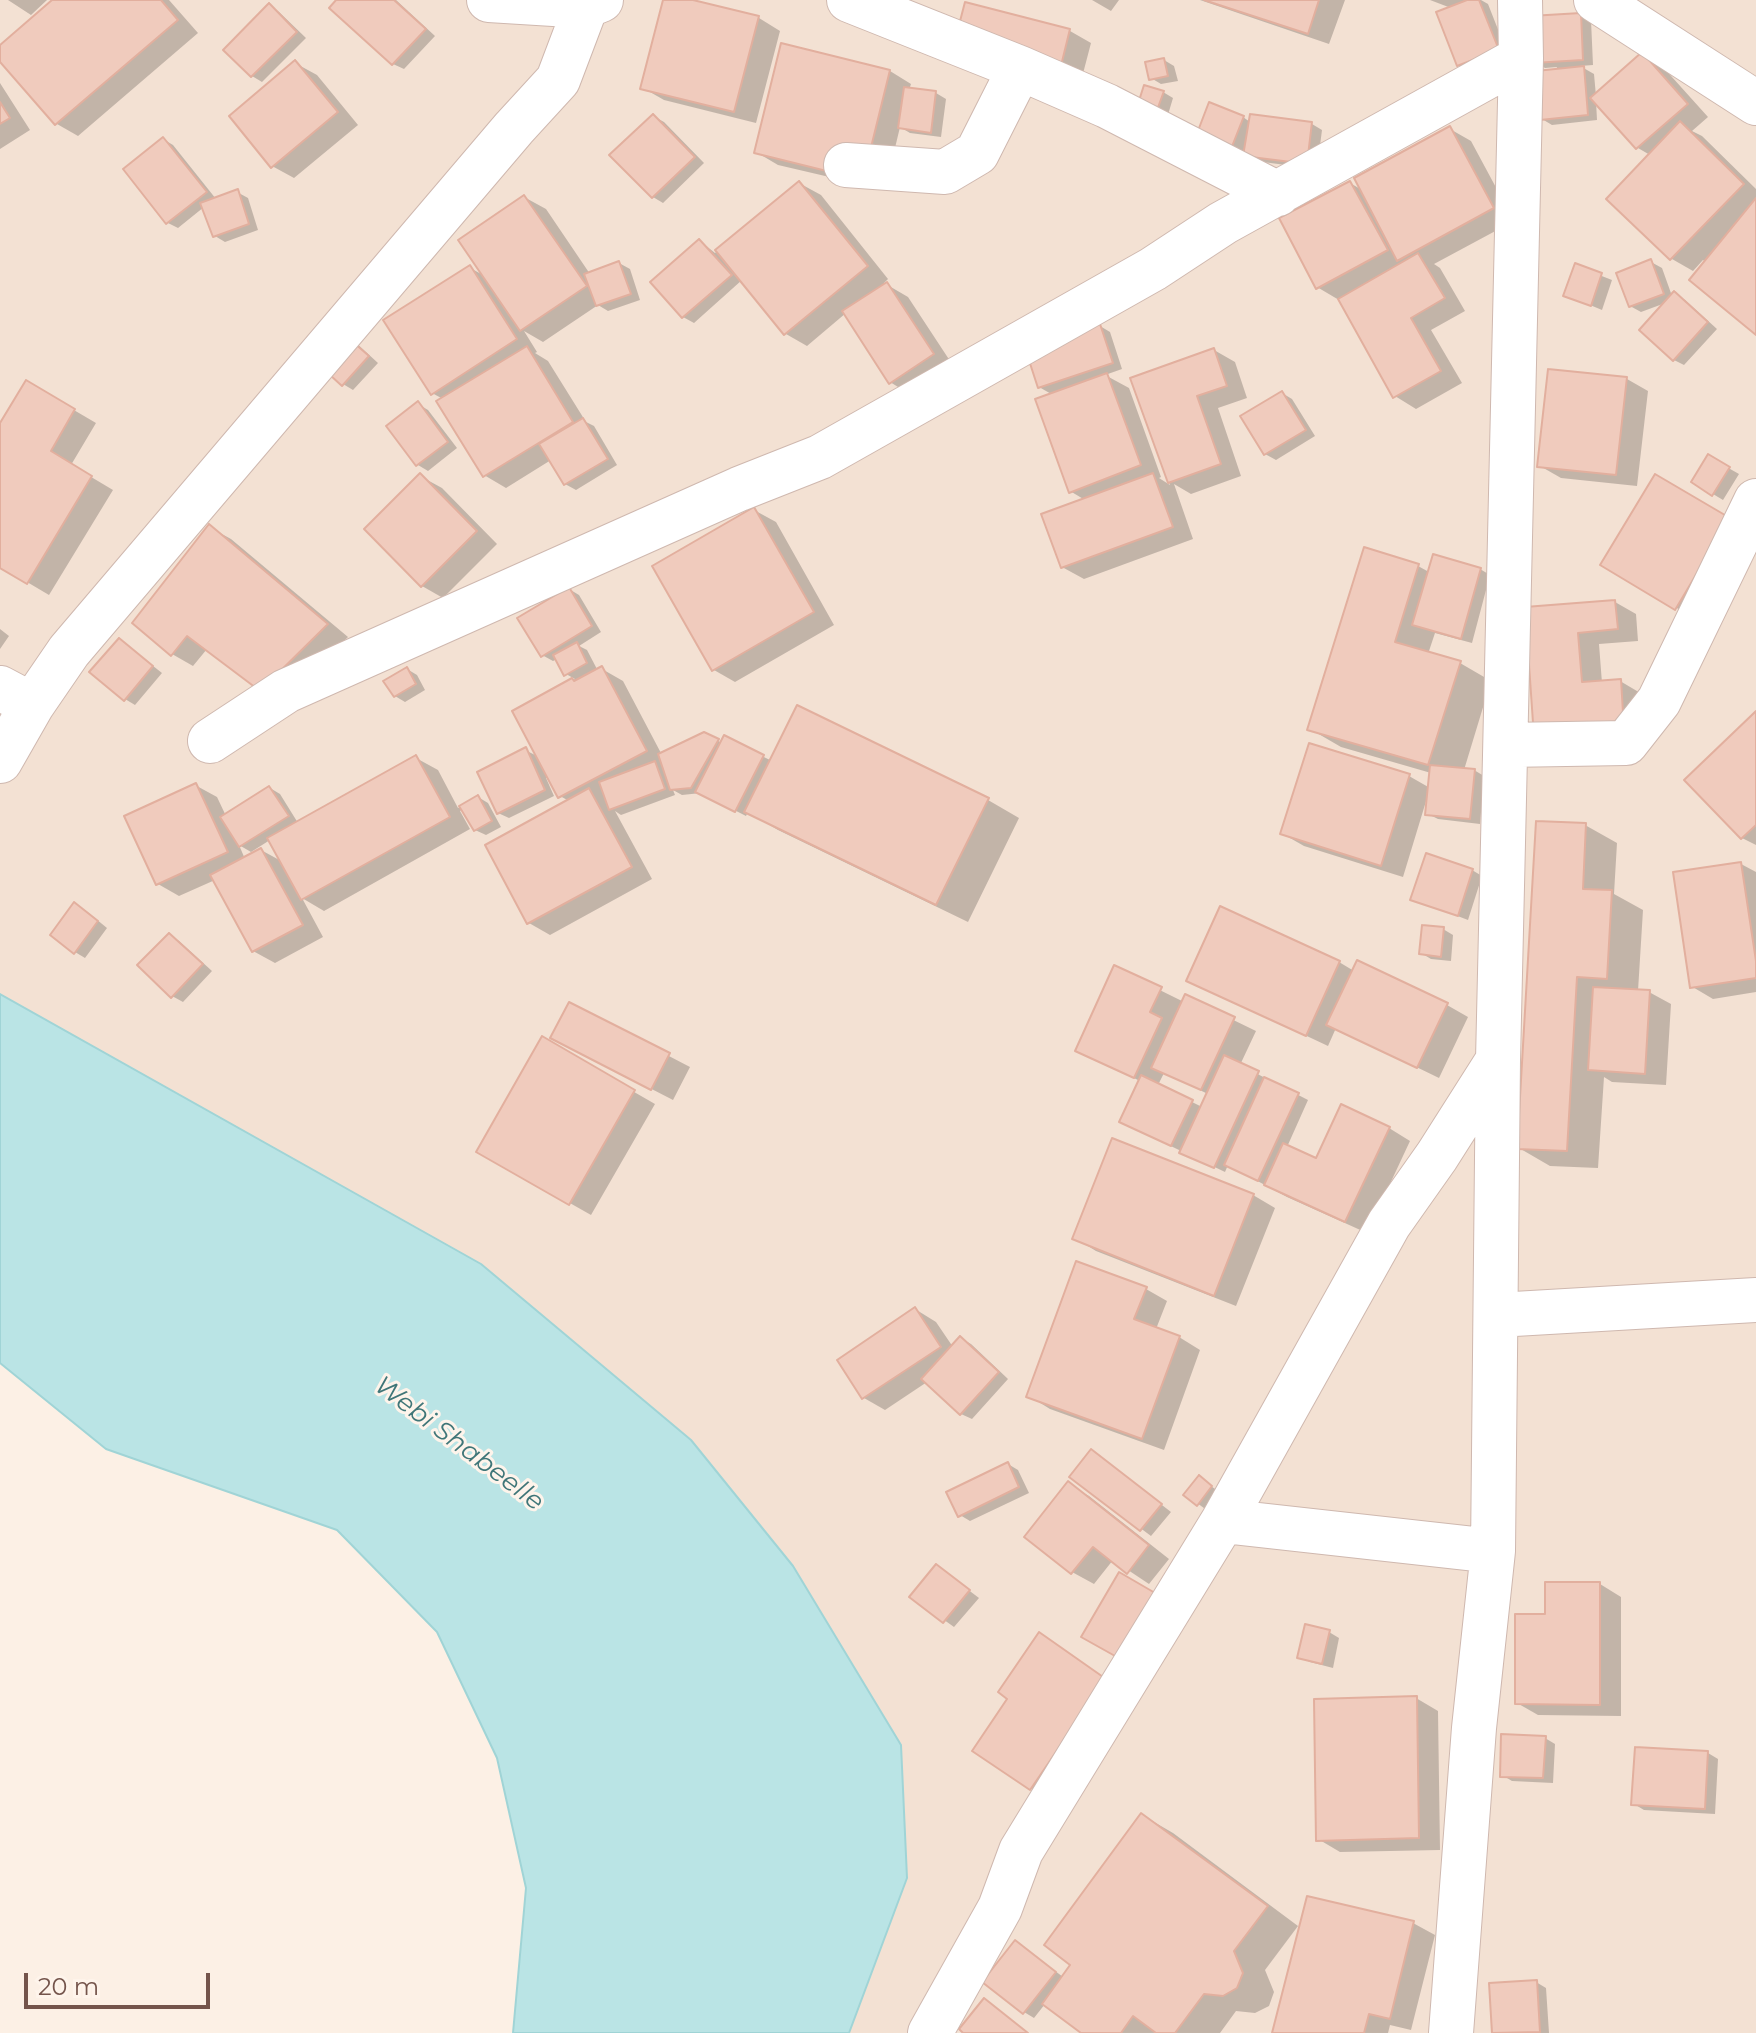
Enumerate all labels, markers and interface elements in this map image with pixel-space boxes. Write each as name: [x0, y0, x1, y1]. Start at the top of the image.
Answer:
water label: Webi Shabeelle: [368, 1370, 550, 1518]
scale bar: [28, 1957, 214, 2007]
text: 20 m: [38, 1972, 99, 2001]

